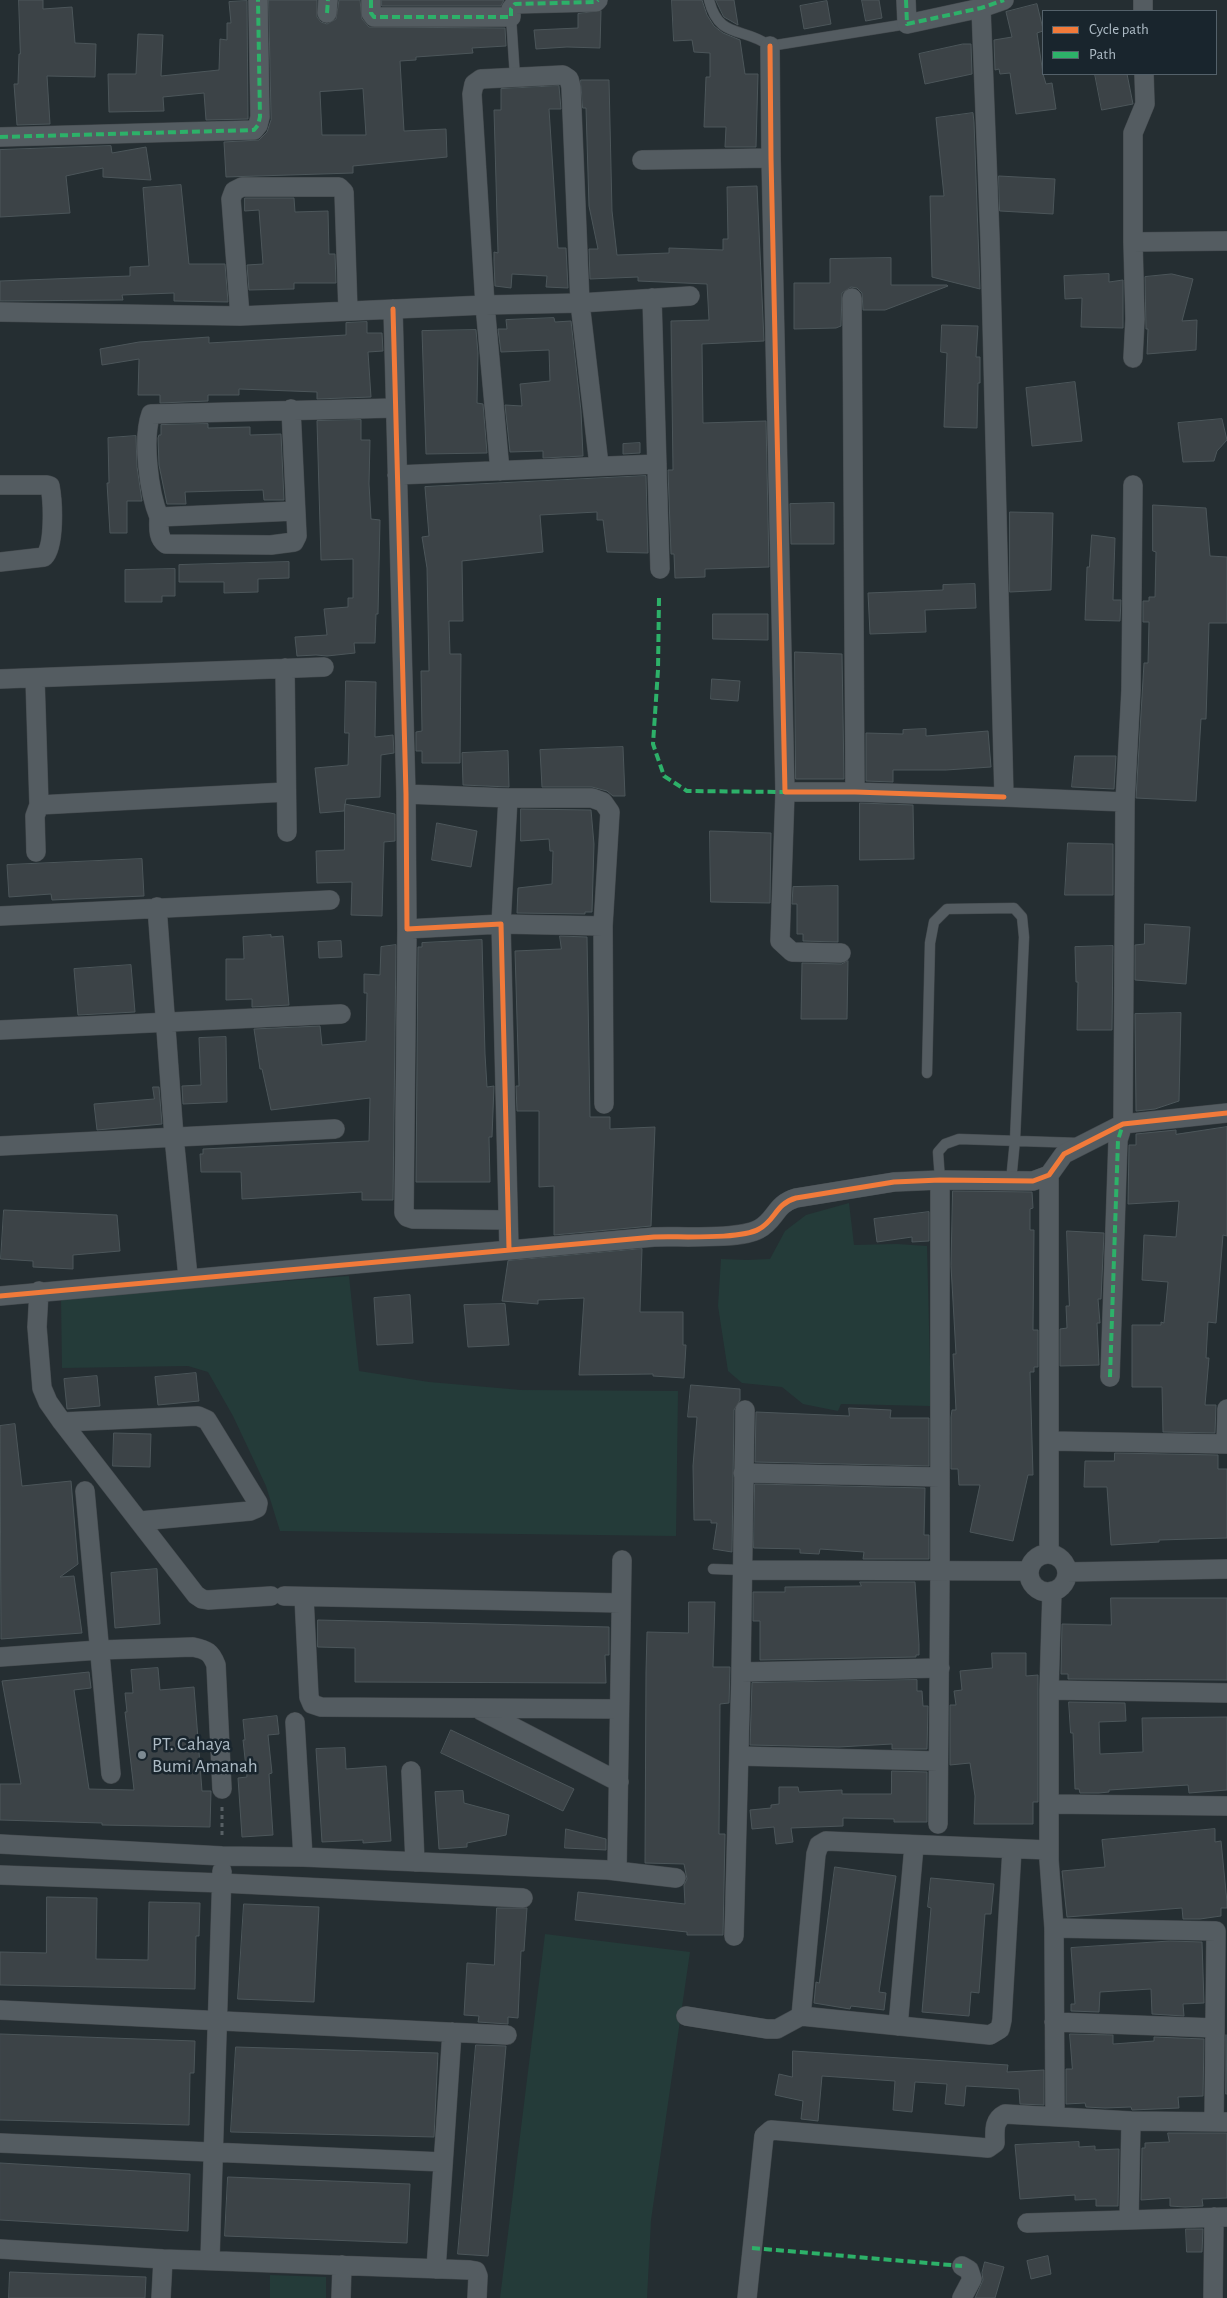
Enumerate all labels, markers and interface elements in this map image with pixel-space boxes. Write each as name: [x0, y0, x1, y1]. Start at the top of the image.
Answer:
legend: [1042, 10, 1217, 75]
text: Cycle path: [1089, 22, 1149, 37]
text: Path: [1089, 47, 1116, 62]
place label: PT. Cahaya Bumi Amanah: [152, 1733, 258, 1777]
marker: PT. Cahaya Bumi Amanah: [136, 1749, 148, 1761]

